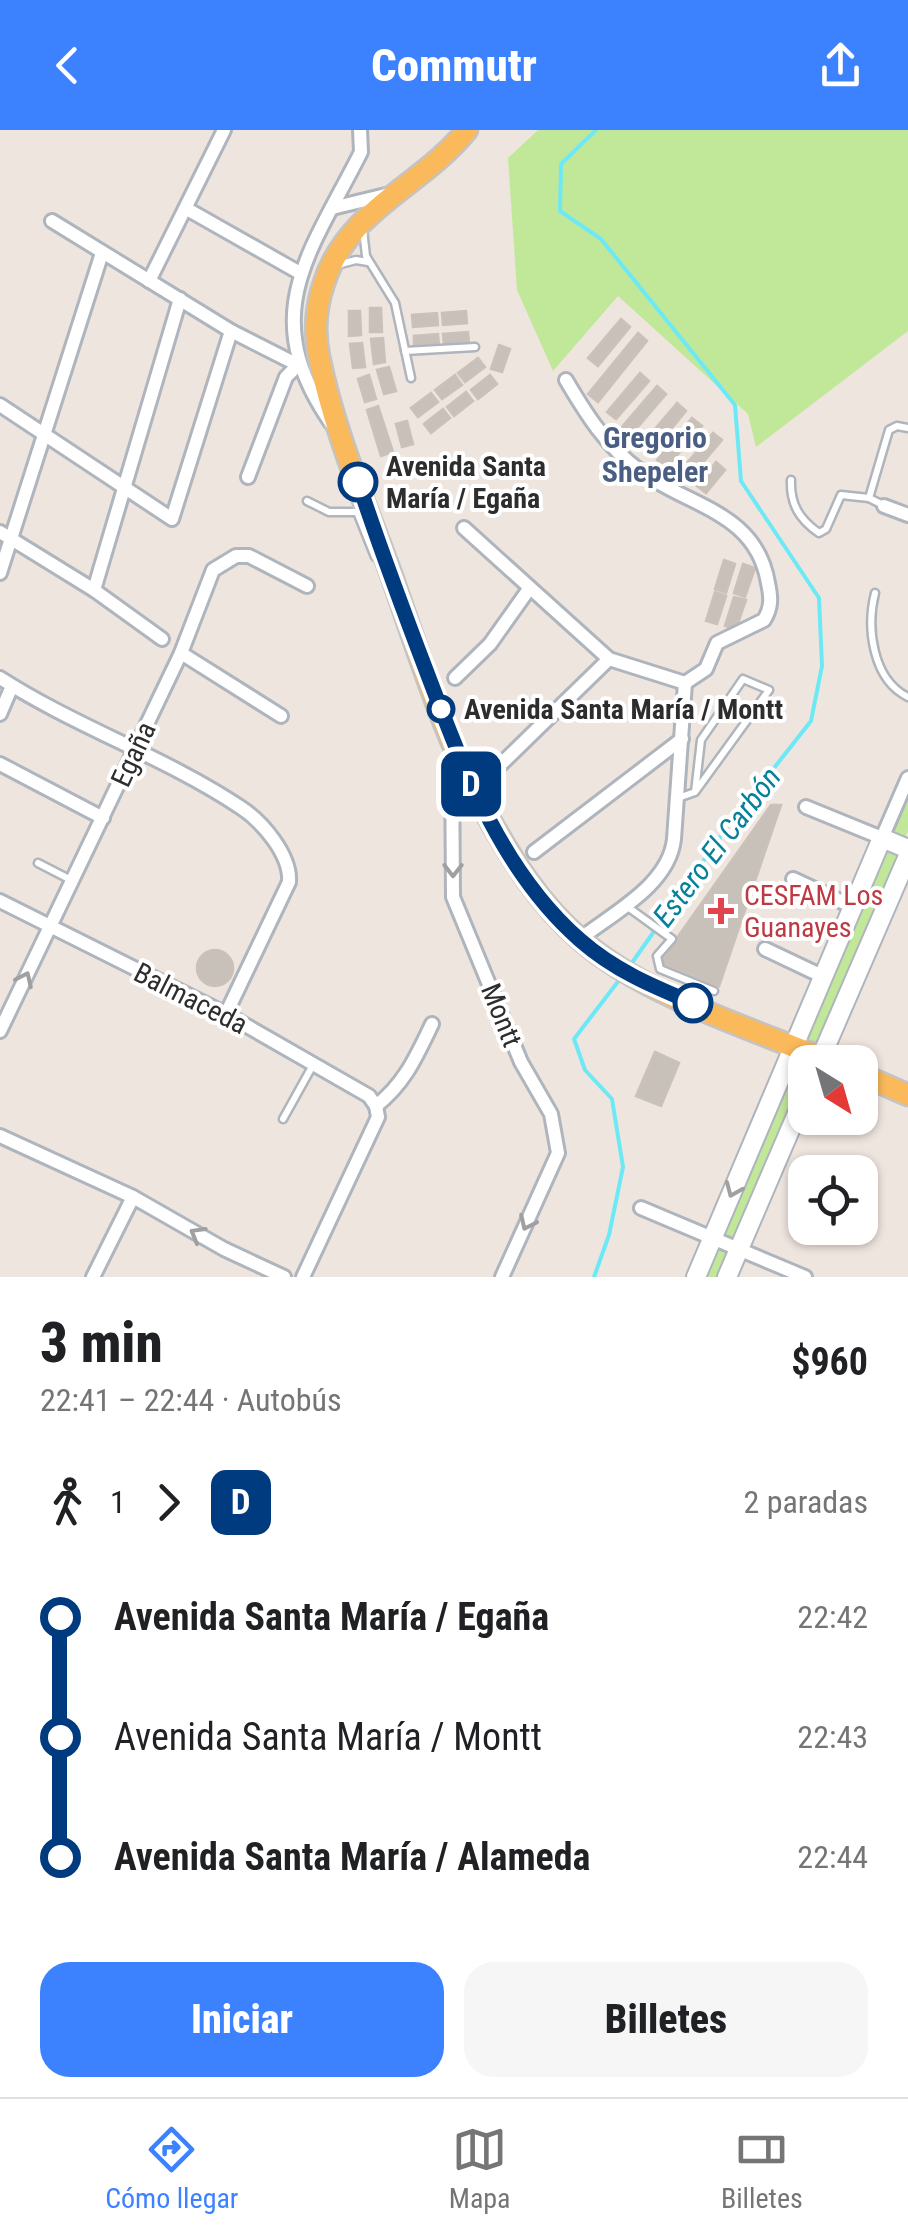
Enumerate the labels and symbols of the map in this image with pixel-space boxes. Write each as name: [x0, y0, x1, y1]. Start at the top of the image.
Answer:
district label: Gregorio Shepeler: [602, 420, 708, 489]
place label: Avenida Santa María / Egaña: [386, 450, 546, 515]
marker: Avenida Santa María / Egaña: [339, 463, 377, 501]
place label: Avenida Santa María / Montt: [464, 693, 783, 726]
marker: Avenida Santa María / Montt: [428, 696, 454, 722]
street label: Egaña: [104, 716, 163, 792]
line badge: D: [438, 752, 504, 816]
water label: Estero El Carbón: [645, 760, 788, 933]
one-way arrow: [442, 864, 464, 879]
place label: CESFAM Los Guanayes: [744, 879, 883, 944]
marker: CESFAM Los Guanayes: [708, 898, 734, 924]
street label: Balmaceda: [128, 956, 253, 1041]
one-way arrow: [12, 971, 32, 989]
street label: Montt: [474, 979, 529, 1052]
unlabelled marker: [674, 984, 712, 1022]
north arrow: [788, 1045, 878, 1135]
one-way arrow: [725, 1180, 745, 1198]
one-way arrow: [519, 1213, 539, 1231]
one-way arrow: [190, 1226, 208, 1246]

